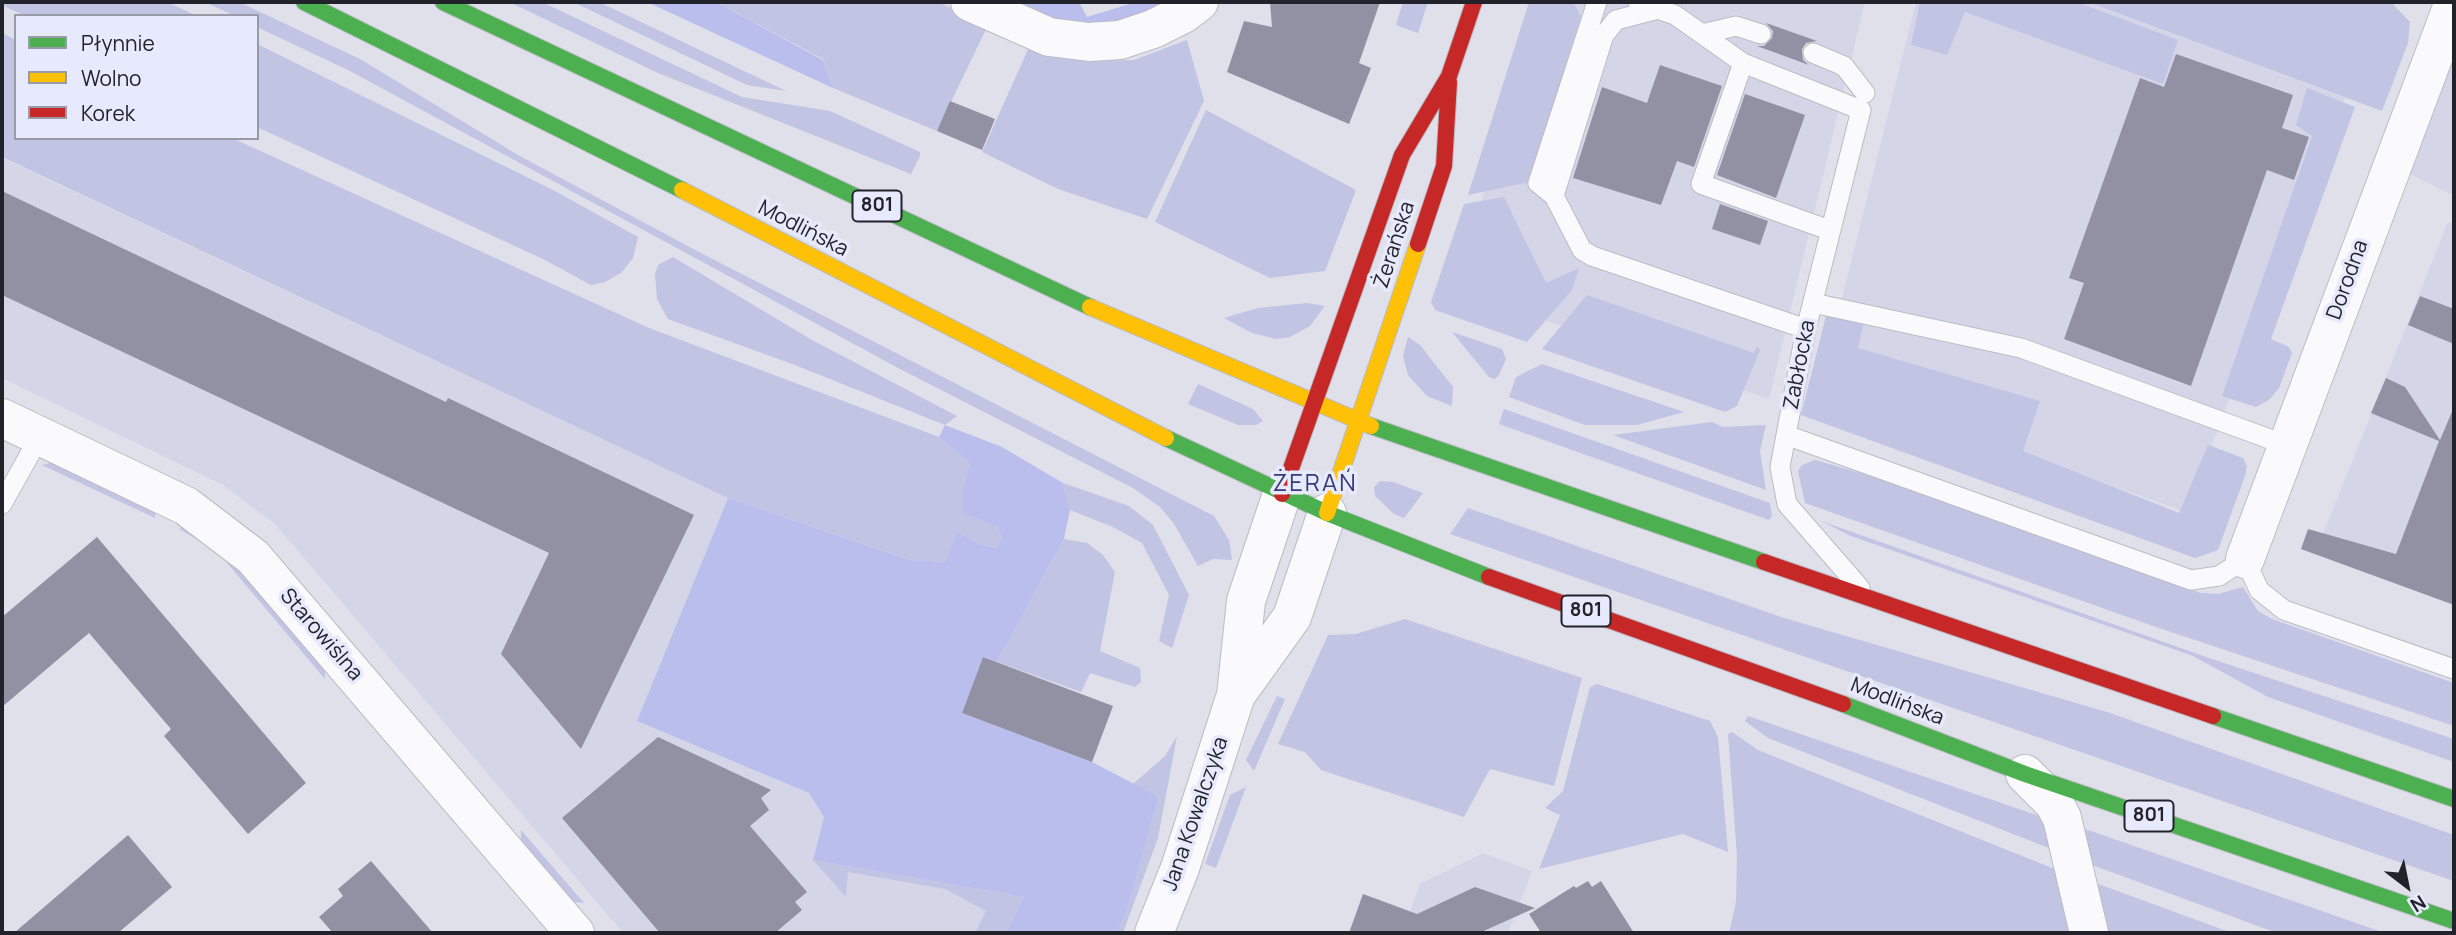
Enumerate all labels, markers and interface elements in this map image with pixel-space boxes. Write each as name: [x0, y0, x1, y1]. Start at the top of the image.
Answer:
legend: [14, 14, 259, 140]
text: Płynnie: [81, 29, 155, 57]
text: Wolno: [81, 64, 142, 92]
text: Korek: [81, 99, 135, 127]
road number: 801: [852, 190, 902, 222]
street label: Modlińska: [754, 196, 852, 262]
street label: Żerańska: [1369, 199, 1421, 291]
street label: Dorodna: [2322, 237, 2374, 323]
street label: Zabłocka: [1779, 318, 1821, 412]
district label: ŻERAŃ: [1273, 470, 1357, 498]
street label: Starowiślna: [274, 584, 368, 686]
road number: 801: [1562, 596, 1610, 626]
street label: Modlińska: [1847, 673, 1947, 731]
street label: Jana Kowalczyka: [1158, 734, 1234, 894]
road number: 801: [2124, 800, 2174, 832]
north arrow: [2372, 851, 2442, 921]
text: N: [2405, 889, 2431, 918]

